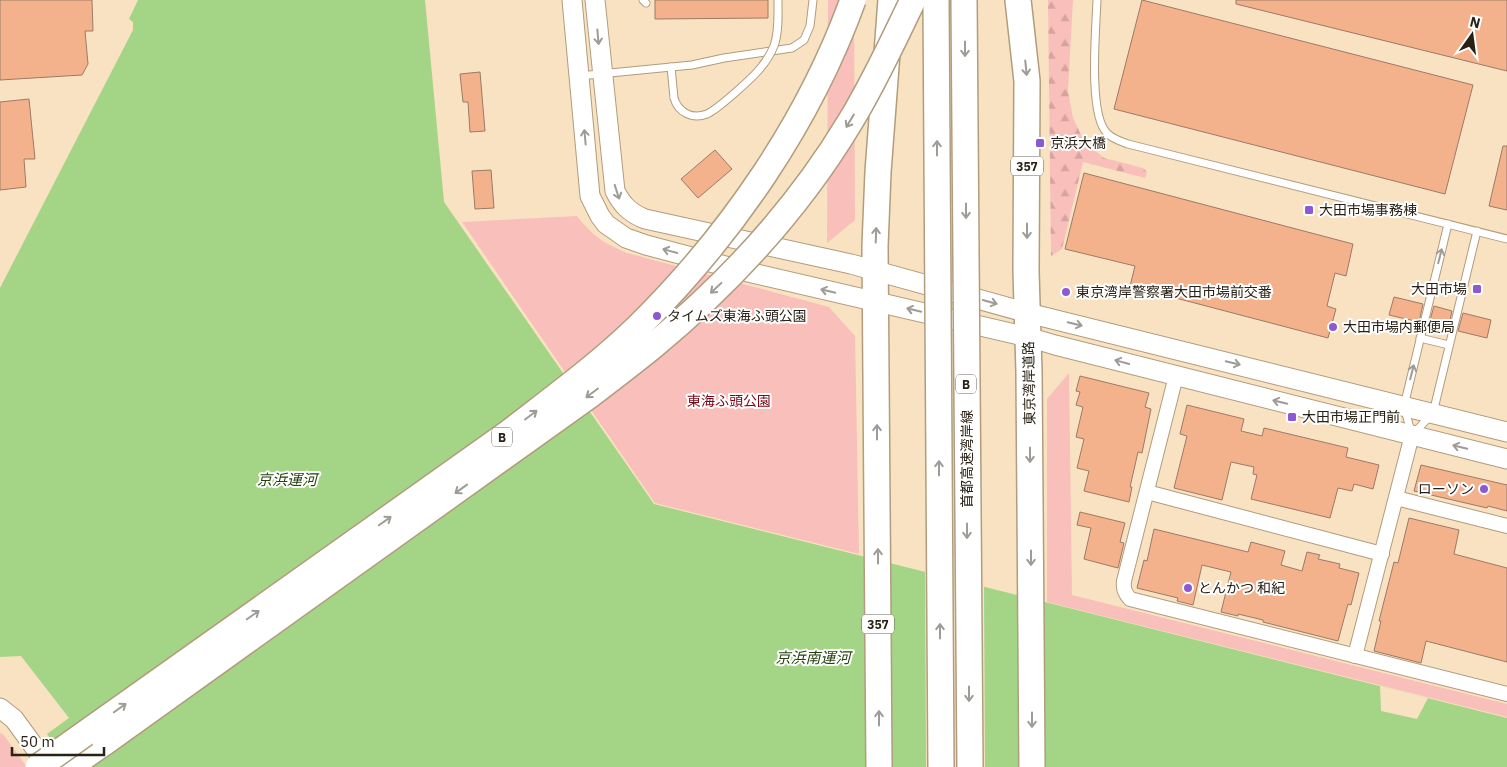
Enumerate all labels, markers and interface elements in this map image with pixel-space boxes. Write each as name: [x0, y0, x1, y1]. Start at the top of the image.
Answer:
north arrow: [1447, 10, 1497, 60]
text: N: [1468, 12, 1482, 32]
one-way arrow: [593, 29, 603, 45]
one-way arrow: [960, 40, 970, 56]
one-way arrow: [1021, 60, 1030, 76]
one-way arrow: [845, 114, 855, 128]
one-way arrow: [580, 129, 589, 145]
place label: 京浜大橋: [1050, 134, 1106, 152]
marker: 京浜大橋: [1034, 137, 1046, 149]
one-way arrow: [932, 141, 942, 157]
road number: 357: [1011, 157, 1043, 176]
one-way arrow: [612, 183, 622, 199]
place label: 大田市場事務棟: [1319, 201, 1417, 219]
one-way arrow: [961, 202, 971, 219]
marker: 大田市場事務棟: [1303, 204, 1315, 216]
one-way arrow: [1022, 222, 1032, 239]
one-way arrow: [871, 227, 881, 244]
one-way arrow: [663, 246, 679, 256]
one-way arrow: [1436, 249, 1445, 265]
place label: 大田市場: [1411, 280, 1467, 298]
one-way arrow: [710, 282, 723, 294]
place label: 東京湾岸警察署大田市場前交番: [1076, 283, 1272, 301]
marker: 大田市場: [1471, 283, 1483, 295]
one-way arrow: [820, 286, 836, 295]
marker: 東京湾岸警察署大田市場前交番: [1060, 286, 1072, 298]
one-way arrow: [981, 298, 997, 307]
one-way arrow: [906, 305, 922, 314]
place label: タイムズ東海ふ頭公園: [667, 307, 807, 325]
marker: タイムズ東海ふ頭公園: [651, 310, 663, 322]
place label: 大田市場内郵便局: [1343, 318, 1455, 336]
one-way arrow: [1066, 320, 1082, 329]
marker: 大田市場内郵便局: [1327, 321, 1339, 333]
street label: 東京湾岸道路: [1019, 341, 1039, 425]
one-way arrow: [1115, 356, 1131, 366]
one-way arrow: [1224, 359, 1240, 368]
one-way arrow: [1408, 364, 1417, 380]
road number: B: [956, 374, 976, 394]
one-way arrow: [585, 388, 599, 398]
park label: 東海ふ頭公園: [687, 392, 771, 410]
one-way arrow: [1272, 396, 1288, 406]
place label: 大田市場正門前: [1302, 408, 1400, 426]
one-way arrow: [524, 410, 538, 420]
street label: 首都高速湾岸線: [958, 410, 976, 508]
marker: 大田市場正門前: [1286, 411, 1298, 423]
one-way arrow: [872, 425, 882, 441]
road number: B: [492, 428, 512, 447]
one-way arrow: [1452, 442, 1468, 451]
one-way arrow: [1025, 447, 1035, 463]
one-way arrow: [934, 461, 944, 477]
water label: 京浜運河: [257, 470, 320, 489]
place label: ローソン: [1418, 480, 1474, 498]
marker: ローソン: [1478, 483, 1490, 495]
one-way arrow: [454, 484, 468, 494]
one-way arrow: [378, 516, 392, 526]
one-way arrow: [962, 522, 972, 539]
one-way arrow: [873, 548, 882, 564]
one-way arrow: [1026, 550, 1036, 566]
place label: とんかつ 和紀: [1198, 579, 1285, 597]
marker: とんかつ 和紀: [1182, 582, 1194, 594]
one-way arrow: [246, 609, 259, 620]
road number: 357: [862, 614, 894, 634]
one-way arrow: [935, 623, 945, 640]
water label: 京浜南運河: [775, 648, 853, 667]
one-way arrow: [965, 685, 974, 701]
one-way arrow: [113, 703, 126, 714]
one-way arrow: [874, 711, 884, 727]
one-way arrow: [1027, 712, 1037, 728]
scale bar: [12, 724, 105, 756]
text: 50 m: [20, 732, 55, 751]

